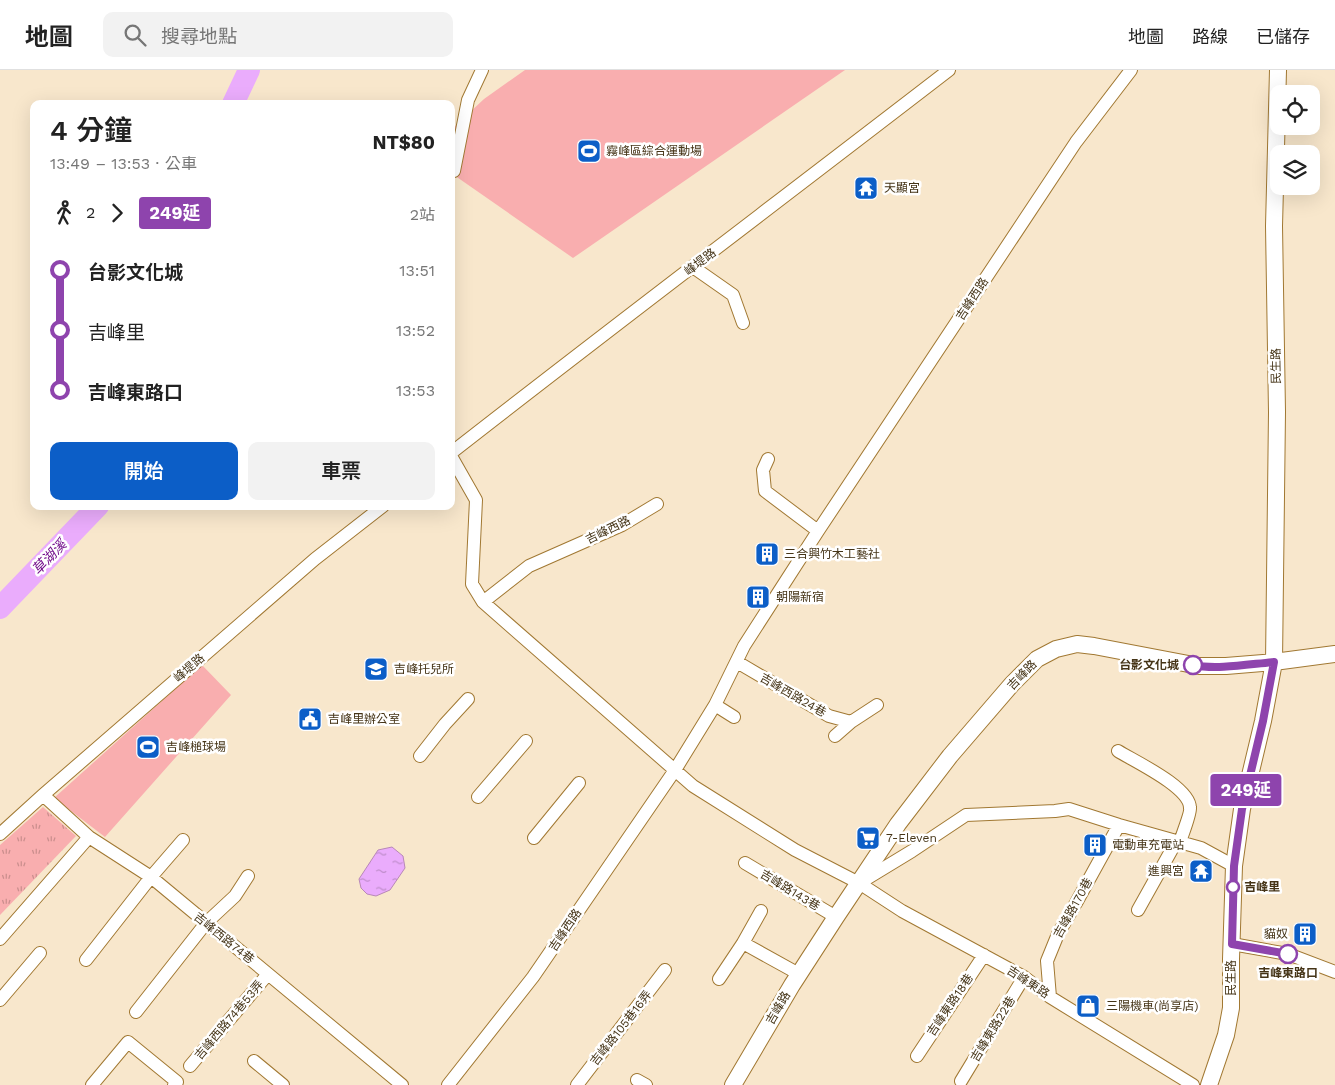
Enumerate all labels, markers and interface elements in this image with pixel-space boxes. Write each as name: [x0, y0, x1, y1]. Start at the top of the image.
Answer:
search box: [103, 12, 453, 57]
icon: search: [121, 21, 149, 49]
text: 地圖: [25, 23, 73, 51]
text: 搜尋地點: [161, 25, 237, 48]
text: 地圖: [1128, 26, 1164, 47]
text: 路線: [1192, 26, 1228, 47]
text: 已儲存: [1256, 26, 1310, 47]
map controls: [1270, 85, 1320, 195]
button: locate: [1270, 85, 1320, 135]
text: 4 分鐘: [50, 114, 132, 147]
text: NT$80: [372, 131, 435, 154]
sports icon: 霧峰區綜合運動場: [576, 138, 602, 164]
place label: 霧峰區綜合運動場: [606, 144, 702, 158]
button: layers: [1270, 145, 1320, 195]
text: 13:49 – 13:53 · 公車: [50, 154, 197, 173]
temple icon: 天顯宮: [853, 175, 879, 201]
place label: 天顯宮: [884, 181, 920, 195]
icon: walk: [50, 199, 78, 227]
icon: forward: [103, 199, 131, 227]
text: 249延: [149, 202, 201, 223]
text: 2: [86, 203, 95, 222]
text: 2站: [410, 205, 435, 224]
street label: 峰堤路: [681, 246, 719, 278]
text: 台影文化城: [88, 261, 183, 284]
text: 13:51: [399, 261, 435, 280]
street label: 吉峰西路: [953, 275, 991, 323]
text: 吉峰里: [88, 321, 145, 344]
text: 13:52: [396, 321, 435, 340]
street label: 民生路: [1269, 348, 1283, 384]
text: 吉峰東路口: [88, 381, 183, 404]
text: 13:53: [396, 381, 435, 400]
button: 開始: [50, 442, 238, 500]
button: 車票: [248, 442, 435, 500]
street label: 吉峰西路: [583, 513, 633, 547]
water label: 草湖溪: [29, 535, 71, 578]
building icon: 三合興竹木工藝社: [754, 541, 780, 567]
place label: 三合興竹木工藝社: [784, 547, 880, 561]
building icon: 朝陽新宿: [745, 584, 771, 610]
place label: 朝陽新宿: [776, 590, 824, 604]
street label: 峰堤路: [171, 651, 207, 685]
marker: 台影文化城: [1183, 655, 1203, 675]
school or university icon: 吉峰托兒所: [363, 656, 389, 682]
street label: 吉峰路: [1004, 657, 1040, 693]
place label: 台影文化城: [1119, 658, 1179, 672]
place label: 吉峰托兒所: [394, 662, 454, 676]
street label: 吉峰西路24巷: [757, 670, 829, 720]
public building icon: 吉峰里辦公室: [297, 706, 323, 732]
place label: 吉峰里辦公室: [328, 712, 400, 726]
sports icon: 吉峰槌球場: [135, 734, 161, 760]
place label: 吉峰槌球場: [166, 740, 226, 754]
line badge: 249延: [1211, 774, 1281, 806]
text: 249延: [1220, 779, 1272, 800]
supermarket icon: 7-Eleven: [855, 825, 881, 851]
place label: 7-Eleven: [886, 831, 937, 845]
building icon: 電動車充電站: [1082, 832, 1108, 858]
place label: 電動車充電站: [1112, 838, 1184, 852]
temple icon: 進興宮: [1188, 858, 1214, 884]
place label: 進興宮: [1148, 864, 1184, 878]
street label: 吉峰路143巷: [758, 867, 822, 913]
street label: 吉峰路170巷: [1051, 875, 1095, 941]
marker: 吉峰里: [1226, 880, 1240, 894]
place label: 吉峰里: [1244, 880, 1280, 894]
street label: 吉峰西路: [546, 906, 584, 954]
street label: 吉峰西路74巷: [191, 910, 257, 966]
building icon: 貓奴: [1292, 921, 1318, 947]
place label: 貓奴: [1264, 927, 1288, 941]
marker: 吉峰東路口: [1278, 944, 1298, 964]
street label: 民生路: [1224, 960, 1238, 996]
street label: 吉峰東路: [1004, 963, 1052, 1001]
place label: 吉峰東路口: [1258, 966, 1318, 980]
street label: 吉峰東路18巷: [924, 971, 976, 1039]
street label: 吉峰西路74巷53弄: [192, 977, 266, 1063]
street label: 吉峰路105巷16弄: [587, 988, 655, 1068]
street label: 吉峰路: [763, 989, 793, 1027]
shop icon: 三陽機車(尚享店): [1075, 993, 1101, 1019]
street label: 吉峰東路22巷: [968, 994, 1018, 1064]
place label: 三陽機車(尚享店): [1106, 999, 1198, 1013]

